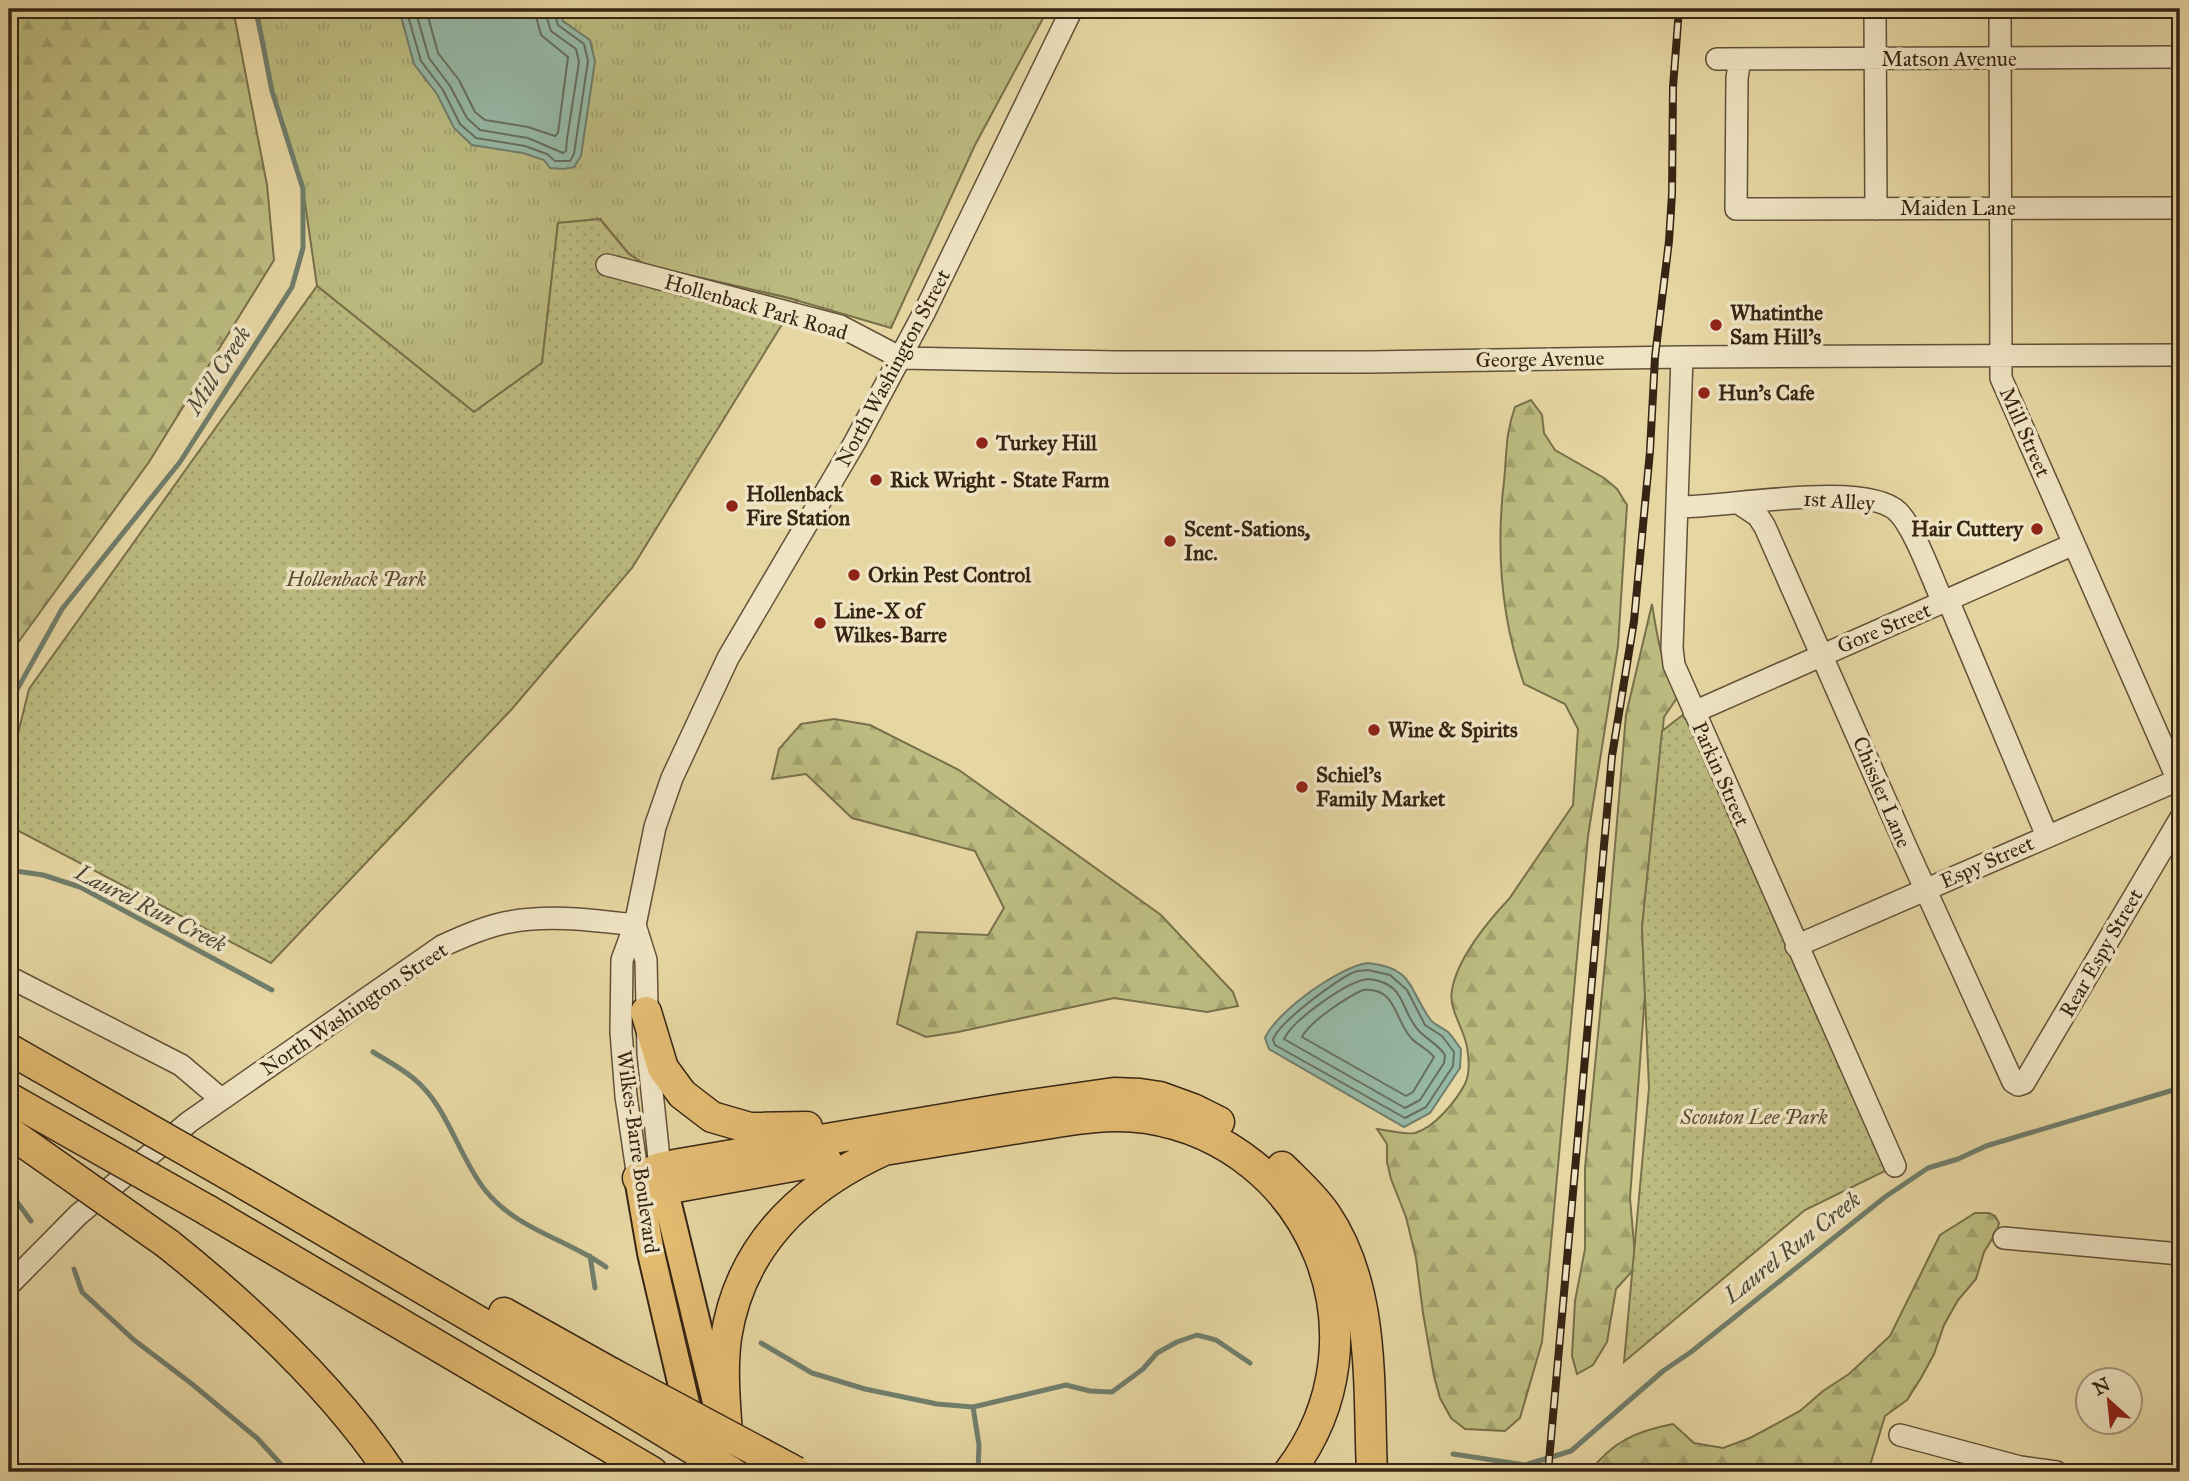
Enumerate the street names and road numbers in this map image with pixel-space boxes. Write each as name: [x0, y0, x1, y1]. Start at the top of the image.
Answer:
street label: Matson Avenue: [1881, 46, 2017, 72]
street label: Maiden Lane: [1900, 195, 2016, 221]
street label: North Washington Street: [830, 264, 956, 471]
street label: Hollenback Park Road: [661, 268, 851, 346]
street label: George Avenue: [1475, 345, 1605, 373]
street label: Mill Street: [1994, 383, 2057, 481]
street label: 1st Alley: [1802, 486, 1877, 517]
street label: Gore Street: [1833, 596, 1935, 659]
street label: Parkin Street: [1686, 718, 1756, 831]
street label: Chissler Lane: [1847, 732, 1917, 852]
street label: Espy Street: [1936, 830, 2038, 894]
street label: Rear Espy Street: [2054, 884, 2149, 1022]
street label: North Washington Street: [256, 936, 453, 1081]
street label: Wilkes-Barre Boulevard: [611, 1049, 665, 1256]

